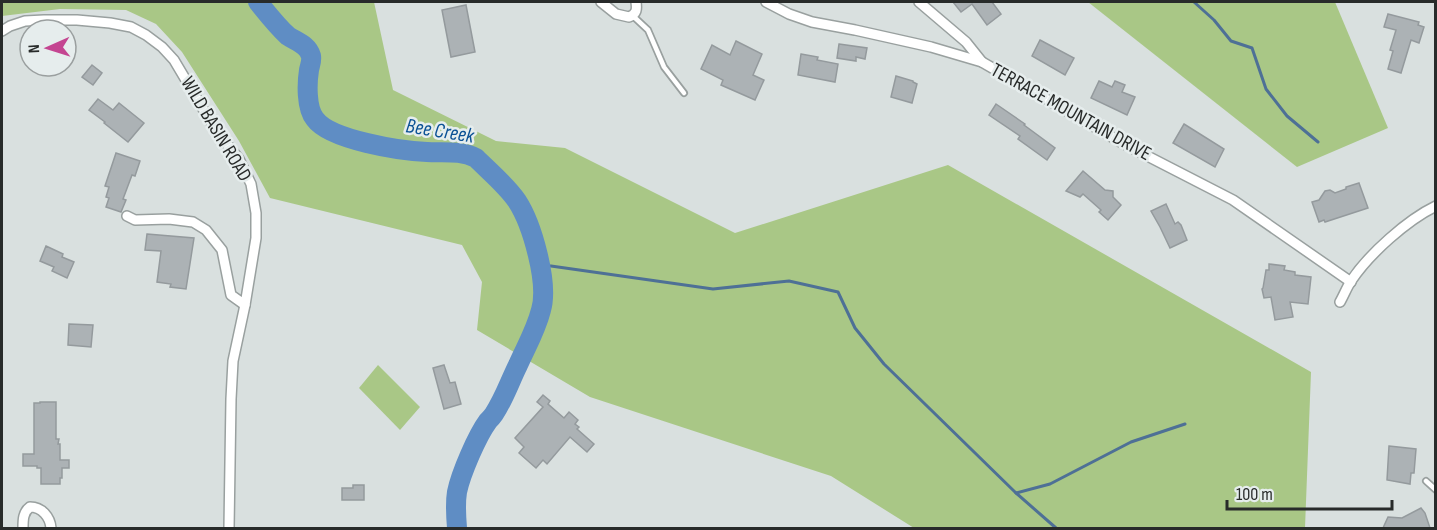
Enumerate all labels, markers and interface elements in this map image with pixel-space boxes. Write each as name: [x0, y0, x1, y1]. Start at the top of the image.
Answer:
north arrow: [18, 18, 78, 78]
text: N: [25, 44, 44, 53]
street label: TERRACE MOUNTAIN DRIVE: [987, 58, 1155, 166]
street label: WILD BASIN ROAD: [175, 72, 257, 186]
water label: Bee Creek: [404, 113, 477, 149]
scale bar: [1227, 473, 1392, 511]
text: 100 m: [1236, 484, 1273, 505]

